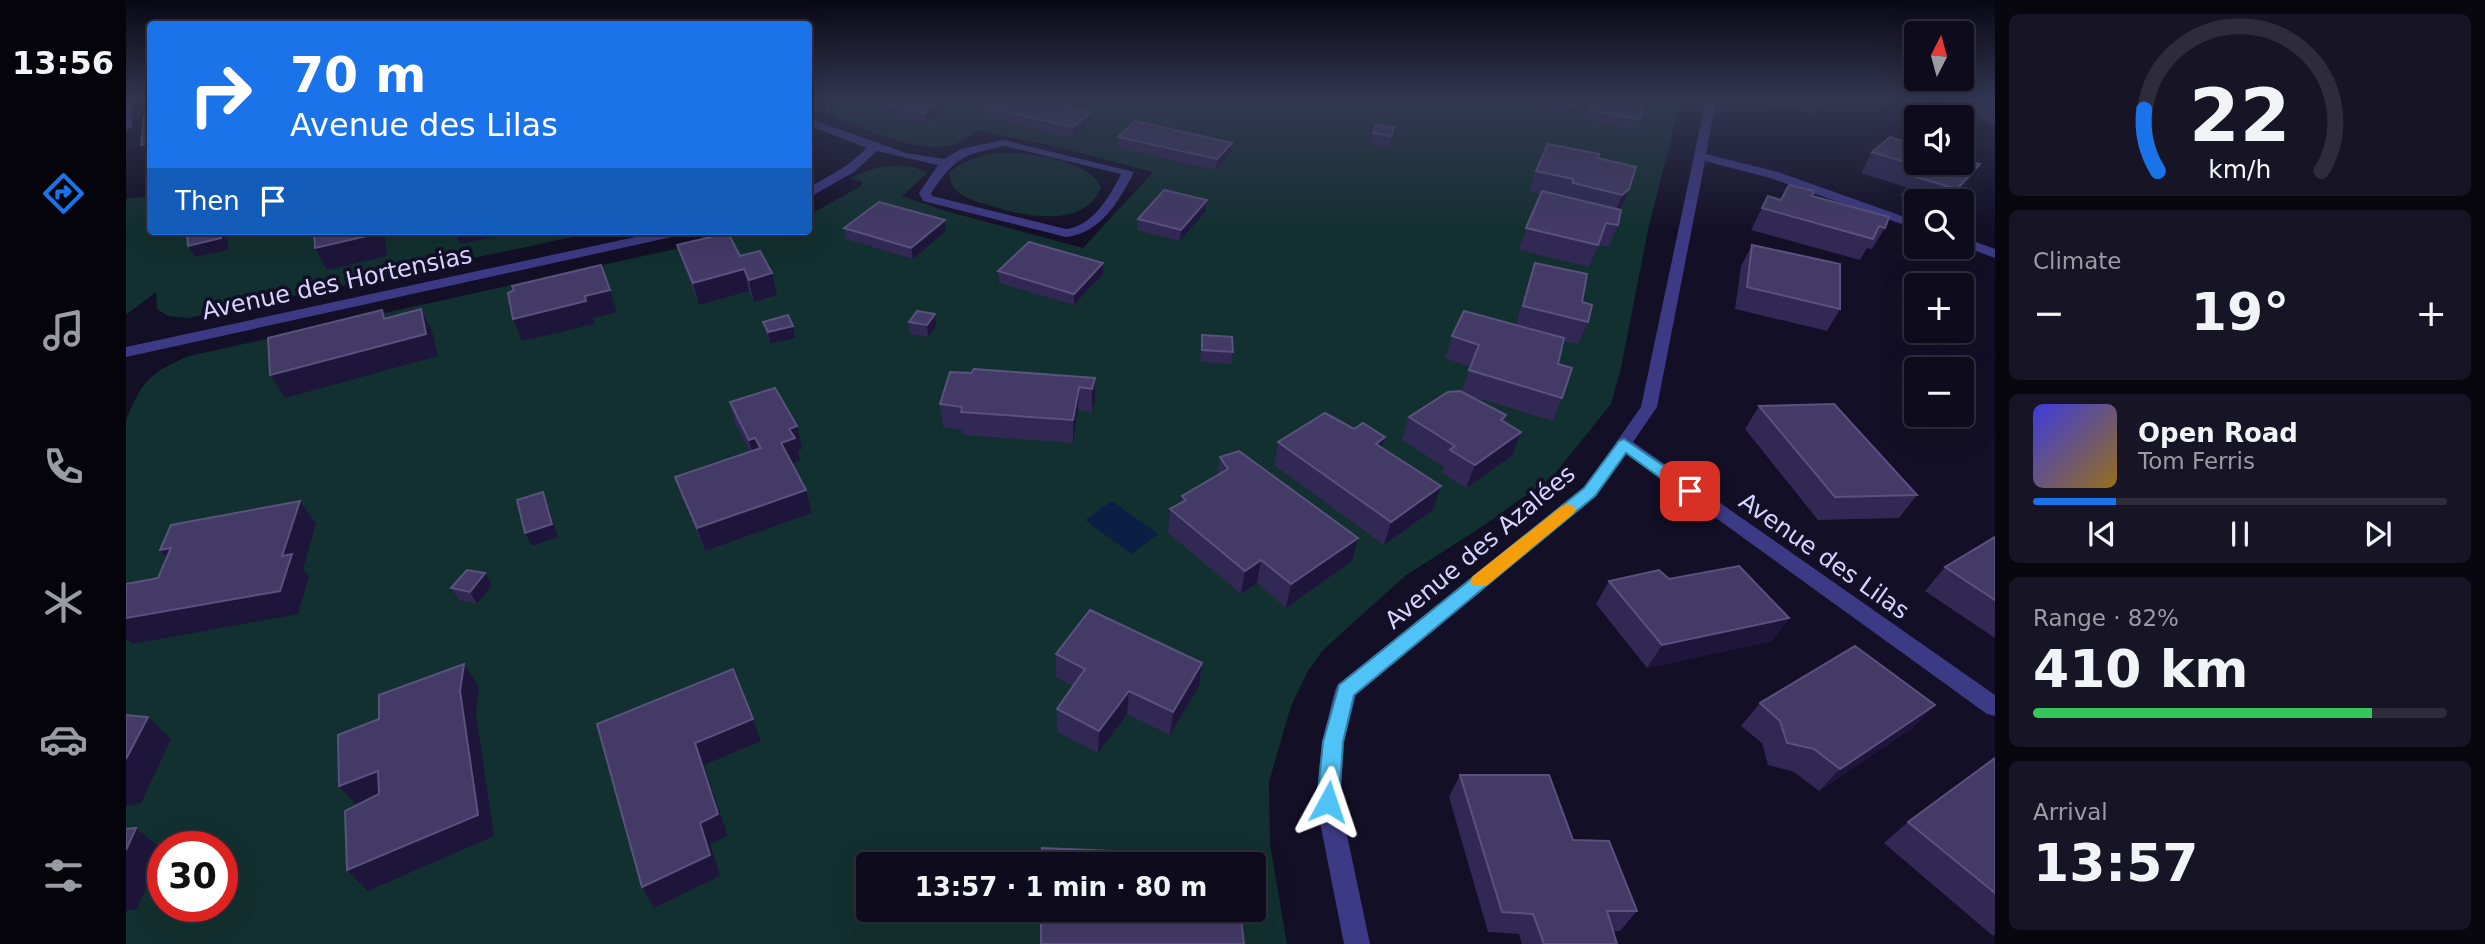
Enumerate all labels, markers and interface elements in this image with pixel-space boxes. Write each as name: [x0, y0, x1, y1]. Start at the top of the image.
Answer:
north arrow: [1904, 21, 1974, 91]
map controls: [1904, 21, 1974, 427]
text: 13:56: [12, 44, 114, 82]
text: 70 m: [290, 47, 426, 104]
icon: right: [175, 49, 266, 140]
text: 22: [2189, 73, 2291, 158]
button: sound: [1904, 105, 1974, 175]
text: Avenue des Lilas: [290, 106, 558, 144]
text: km/h: [2208, 155, 2272, 184]
icon: directions: [39, 169, 88, 218]
icon: arrive: [254, 182, 292, 220]
text: Then: [175, 186, 240, 216]
button: search: [1904, 189, 1974, 259]
street label: Avenue des Hortensias: [199, 241, 475, 325]
text: Climate: [2033, 248, 2122, 274]
button: +: [1904, 273, 1974, 343]
text: 19°: [2191, 282, 2289, 342]
text: −: [2033, 291, 2065, 335]
text: +: [2415, 291, 2447, 335]
icon: music: [39, 306, 88, 355]
button: −: [1904, 357, 1974, 427]
text: Open Road: [2138, 418, 2298, 448]
icon: phone: [39, 442, 88, 491]
text: Tom Ferris: [2138, 448, 2255, 474]
street label: Avenue des Azalées: [1379, 459, 1581, 635]
pin: [1660, 461, 1720, 521]
icon: arrive: [1671, 472, 1709, 510]
street label: Avenue des Lilas: [1734, 487, 1914, 625]
icon: previous: [2083, 515, 2121, 553]
icon: pause: [2221, 515, 2259, 553]
icon: next: [2359, 515, 2397, 553]
icon: climate: [39, 578, 88, 627]
text: Range · 82%: [2033, 605, 2179, 631]
text: 410 km: [2033, 639, 2248, 699]
icon: car: [39, 715, 88, 764]
position arrow: [1291, 765, 1365, 839]
text: Arrival: [2033, 799, 2108, 825]
speed limit sign: 30: [147, 831, 238, 922]
text: 13:57: [2033, 833, 2199, 893]
icon: filters: [39, 851, 88, 900]
text: 13:57 · 1 min · 80 m: [915, 872, 1207, 902]

